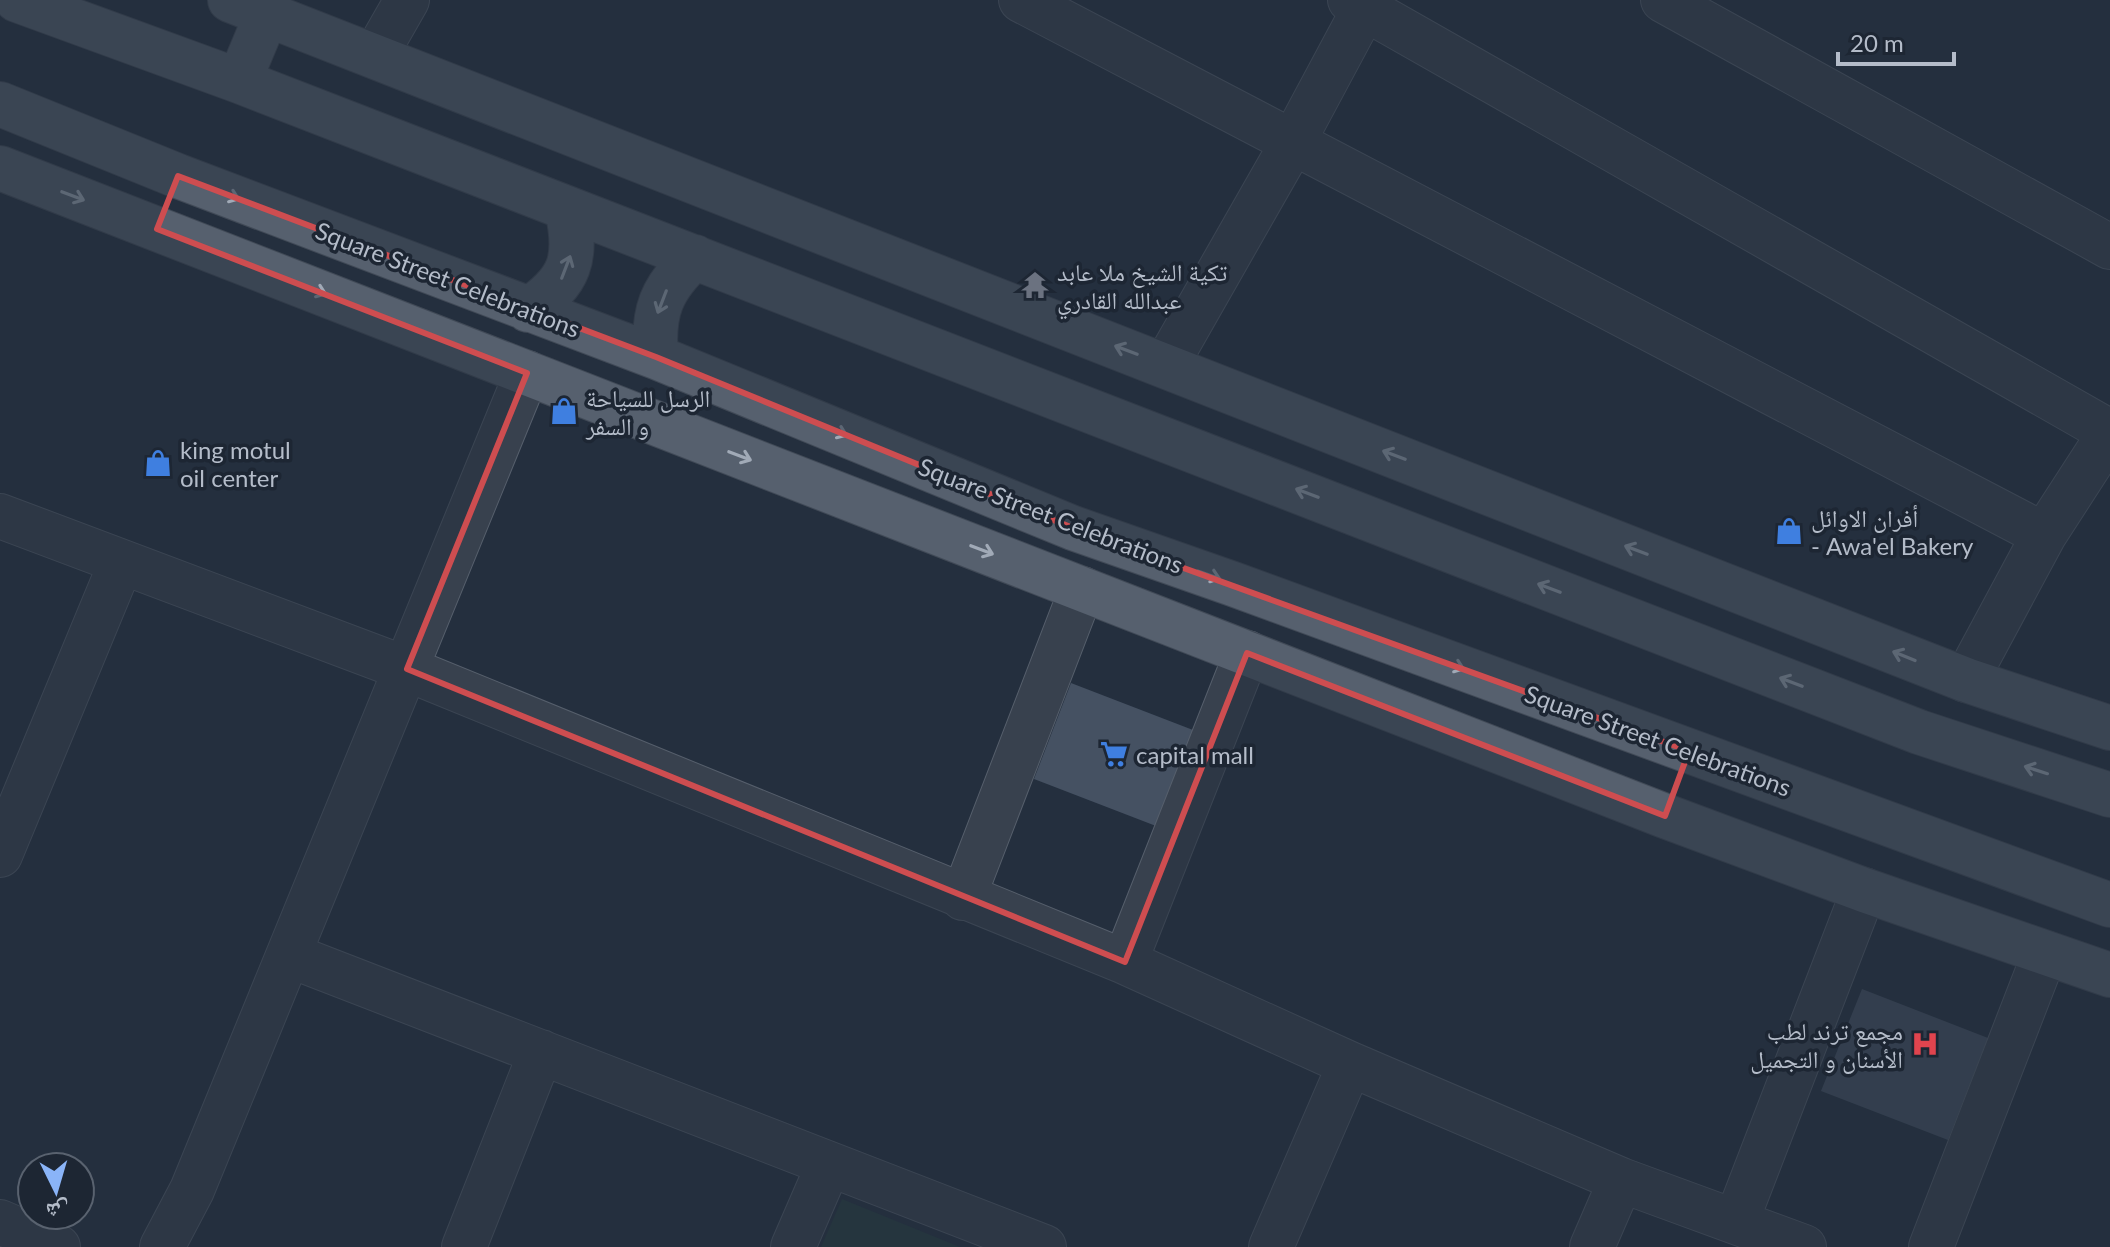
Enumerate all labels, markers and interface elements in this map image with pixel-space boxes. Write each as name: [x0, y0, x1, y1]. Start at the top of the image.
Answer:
scale bar: [1838, 16, 1954, 66]
text: 20 m: [1850, 28, 1904, 57]
one-way arrow: [215, 189, 240, 203]
one-way arrow: [60, 190, 85, 204]
street label: Square Street Celebrations: [312, 215, 584, 343]
one-way arrow: [560, 255, 574, 280]
place label: تكية الشيخ ملا عابد عبدالله القادري: [1057, 257, 1227, 320]
temple icon: تكية الشيخ ملا عابد عبدالله القادري: [1020, 270, 1050, 300]
one-way arrow: [302, 284, 327, 299]
one-way arrow: [654, 289, 668, 314]
one-way arrow: [1114, 342, 1139, 356]
place label: الرسل للسياحة و السفر: [585, 383, 710, 440]
shop icon: الرسل للسياحة و السفر: [549, 396, 579, 426]
one-way arrow: [823, 425, 848, 439]
place label: king motul oil center: [180, 435, 291, 492]
one-way arrow: [1382, 447, 1407, 461]
shop icon: king motul oil center: [143, 448, 173, 478]
one-way arrow: [727, 450, 752, 464]
street label: Square Street Celebrations: [915, 451, 1187, 579]
one-way arrow: [1295, 485, 1320, 499]
place label: أفران الاوائل - Awa'el Bakery: [1811, 503, 1974, 560]
shop icon: أفران الاوائل - Awa'el Bakery: [1774, 516, 1804, 546]
one-way arrow: [1624, 542, 1649, 556]
one-way arrow: [969, 544, 994, 558]
one-way arrow: [1196, 569, 1221, 584]
one-way arrow: [1537, 579, 1562, 594]
one-way arrow: [1892, 648, 1917, 662]
one-way arrow: [1440, 658, 1465, 673]
one-way arrow: [1780, 674, 1804, 688]
street label: Square Street Celebrations: [1521, 678, 1795, 802]
supermarket icon: capital mall: [1099, 739, 1129, 769]
place label: capital mall: [1136, 740, 1254, 769]
one-way arrow: [2024, 762, 2049, 777]
place label: مجمع ترند لطب الأسنان و التجميل: [1750, 1016, 1903, 1074]
hospital icon: مجمع ترند لطب الأسنان و التجميل: [1910, 1029, 1940, 1059]
north arrow: [16, 1151, 96, 1231]
text: ش: [45, 1196, 71, 1226]

